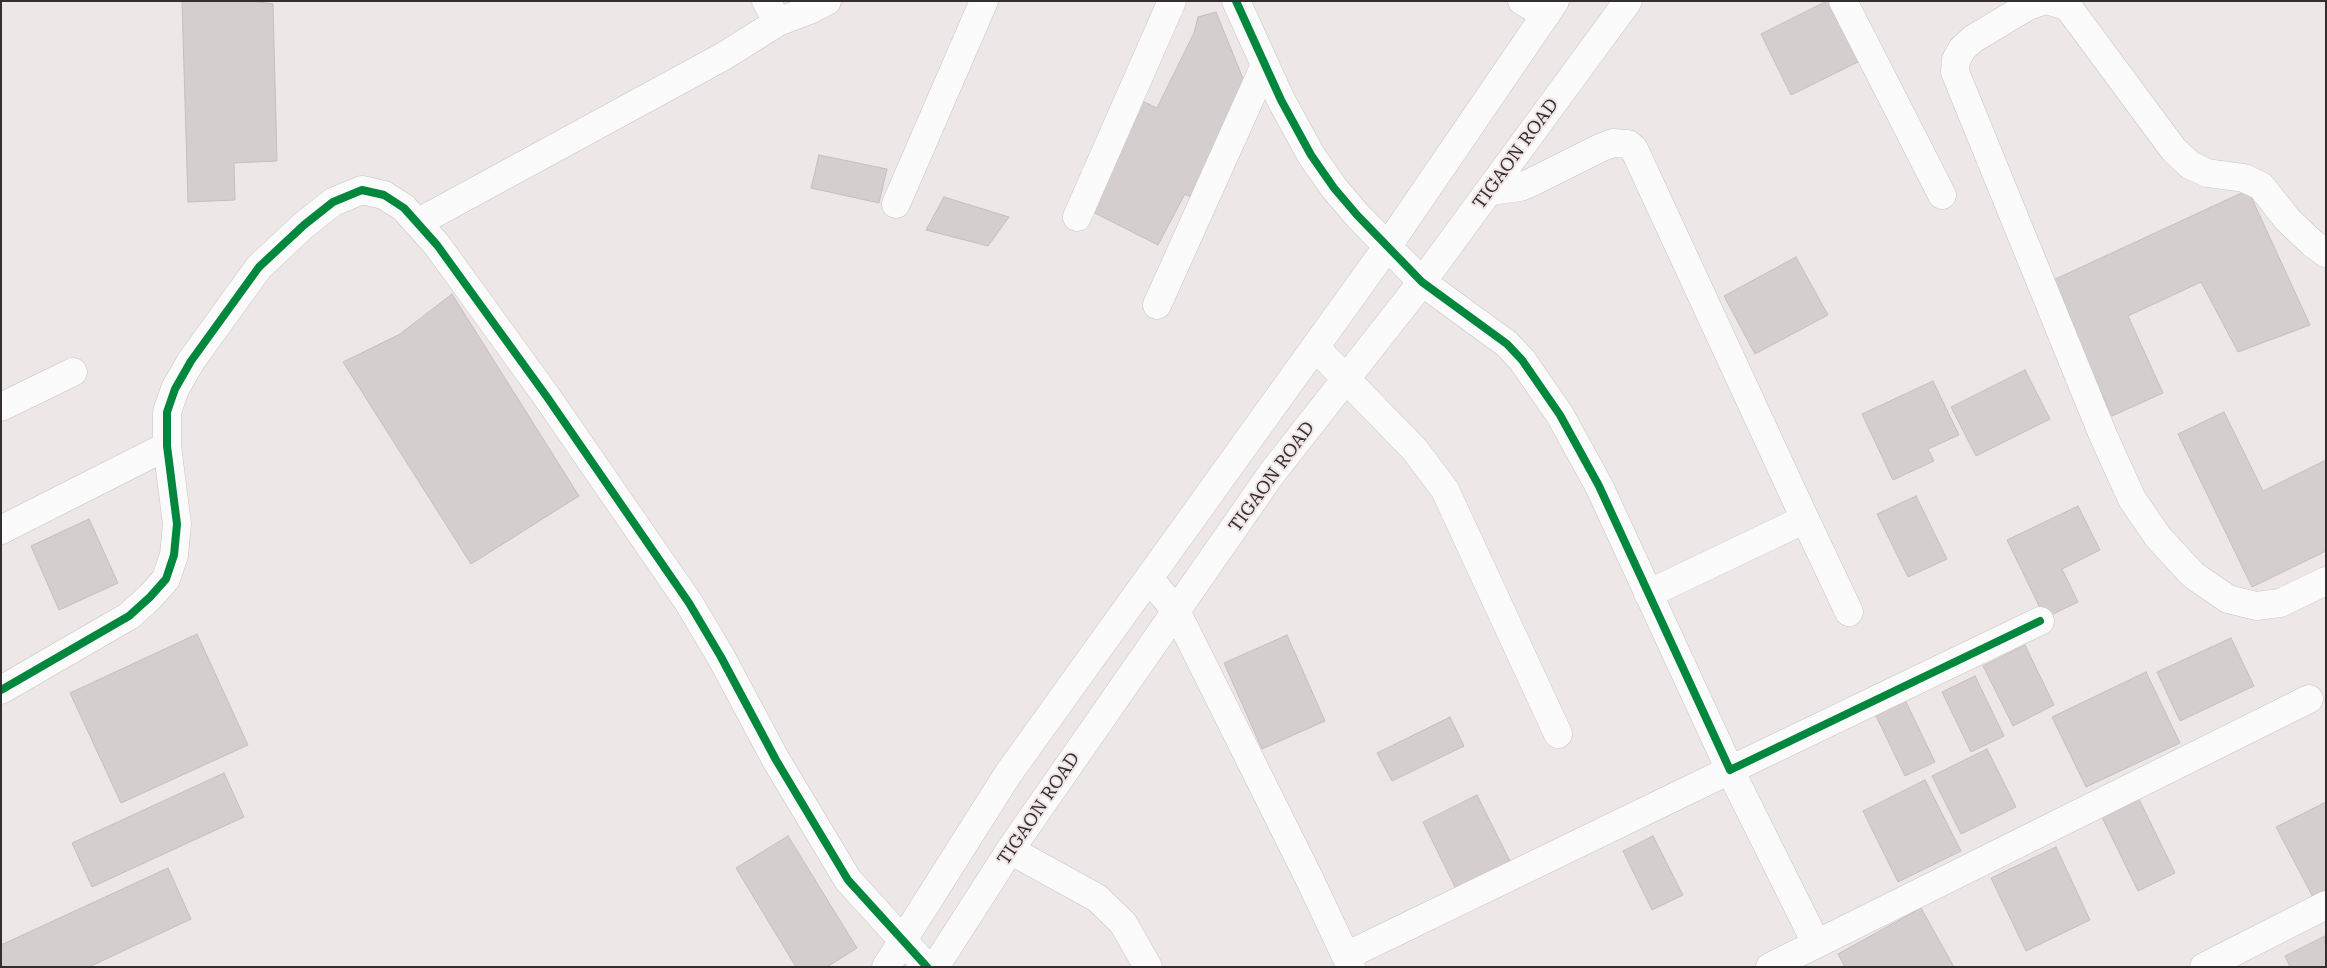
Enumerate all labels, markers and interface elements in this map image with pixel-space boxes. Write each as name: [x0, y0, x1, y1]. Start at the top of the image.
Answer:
street label: TIGAON ROAD: [1469, 95, 1563, 213]
street label: TIGAON ROAD: [1225, 418, 1319, 536]
street label: TIGAON ROAD: [993, 749, 1085, 869]

